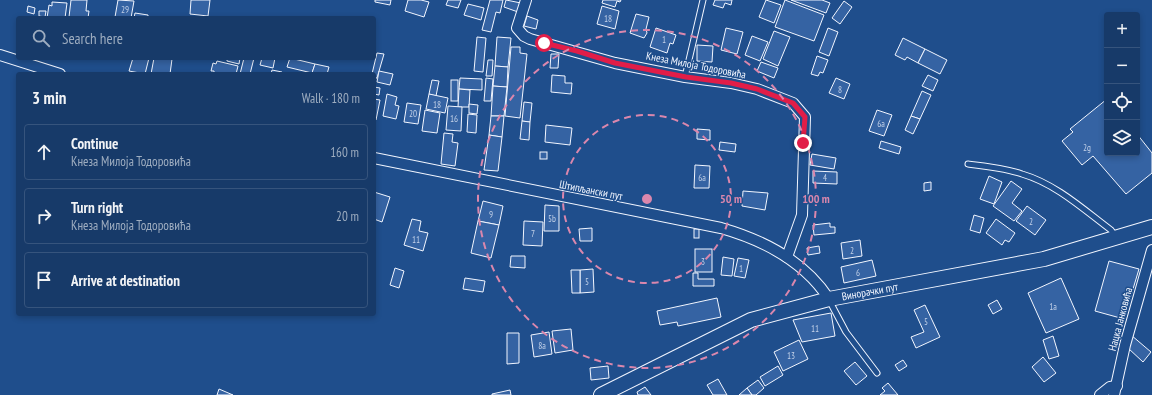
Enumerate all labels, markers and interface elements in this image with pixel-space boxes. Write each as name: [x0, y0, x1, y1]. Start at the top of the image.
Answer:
house number: 29: [121, 4, 129, 15]
map controls: [1104, 12, 1140, 156]
button: +: [1104, 12, 1140, 48]
house number: 18: [604, 13, 612, 24]
search box: [16, 16, 376, 60]
icon: search: [30, 27, 52, 49]
text: Search here: [62, 29, 123, 48]
route start: [535, 34, 553, 52]
house number: 1: [662, 34, 666, 45]
street label: Кнеза Милоја Тодоровића: [645, 48, 747, 82]
button: −: [1104, 48, 1140, 84]
house number: 8: [838, 84, 842, 95]
button: locate: [1104, 84, 1140, 120]
text: 3 min: [32, 87, 66, 109]
text: Walk · 180 m: [302, 90, 360, 107]
house number: 18: [433, 99, 441, 110]
house number: 20: [409, 108, 417, 119]
house number: 16: [450, 113, 458, 124]
house number: 6a: [877, 118, 885, 129]
button: layers: [1104, 120, 1140, 156]
text: Continue: [71, 134, 118, 153]
route end: [794, 134, 812, 152]
icon: ahead: [33, 141, 55, 163]
house number: 2g: [1083, 142, 1091, 153]
text: 160 m: [330, 144, 359, 161]
text: Кнеза Милоја Тодоровића: [71, 153, 191, 170]
house number: 6a: [698, 172, 706, 183]
house number: 4: [823, 172, 827, 183]
street label: Штипљански пут: [558, 177, 624, 203]
text: 50 m: [720, 191, 742, 206]
text: 100 m: [802, 191, 830, 206]
centre of rings: [640, 192, 654, 206]
text: Turn right: [71, 198, 123, 217]
icon: right: [33, 205, 55, 227]
text: 20 m: [336, 208, 359, 225]
house number: 9: [489, 209, 493, 220]
house number: 5b: [548, 213, 556, 224]
house number: 2: [1029, 216, 1033, 227]
text: Кнеза Милоја Тодоровића: [71, 217, 191, 234]
house number: 7: [531, 228, 535, 239]
house number: 11: [412, 234, 420, 245]
house number: 2: [850, 245, 854, 256]
house number: 3: [701, 256, 705, 267]
house number: 1: [739, 263, 743, 274]
house number: 6: [856, 267, 860, 278]
icon: arrive: [33, 269, 55, 291]
text: Arrive at destination: [71, 271, 180, 290]
house number: 5: [585, 276, 589, 287]
street label: Винорачки пут: [840, 279, 900, 304]
street label: Нацка Јанковића: [1105, 286, 1135, 352]
house number: 1a: [1049, 301, 1057, 312]
house number: 5: [924, 316, 928, 327]
house number: 11: [811, 323, 819, 334]
house number: 8a: [538, 340, 546, 351]
house number: 13: [787, 350, 795, 361]

